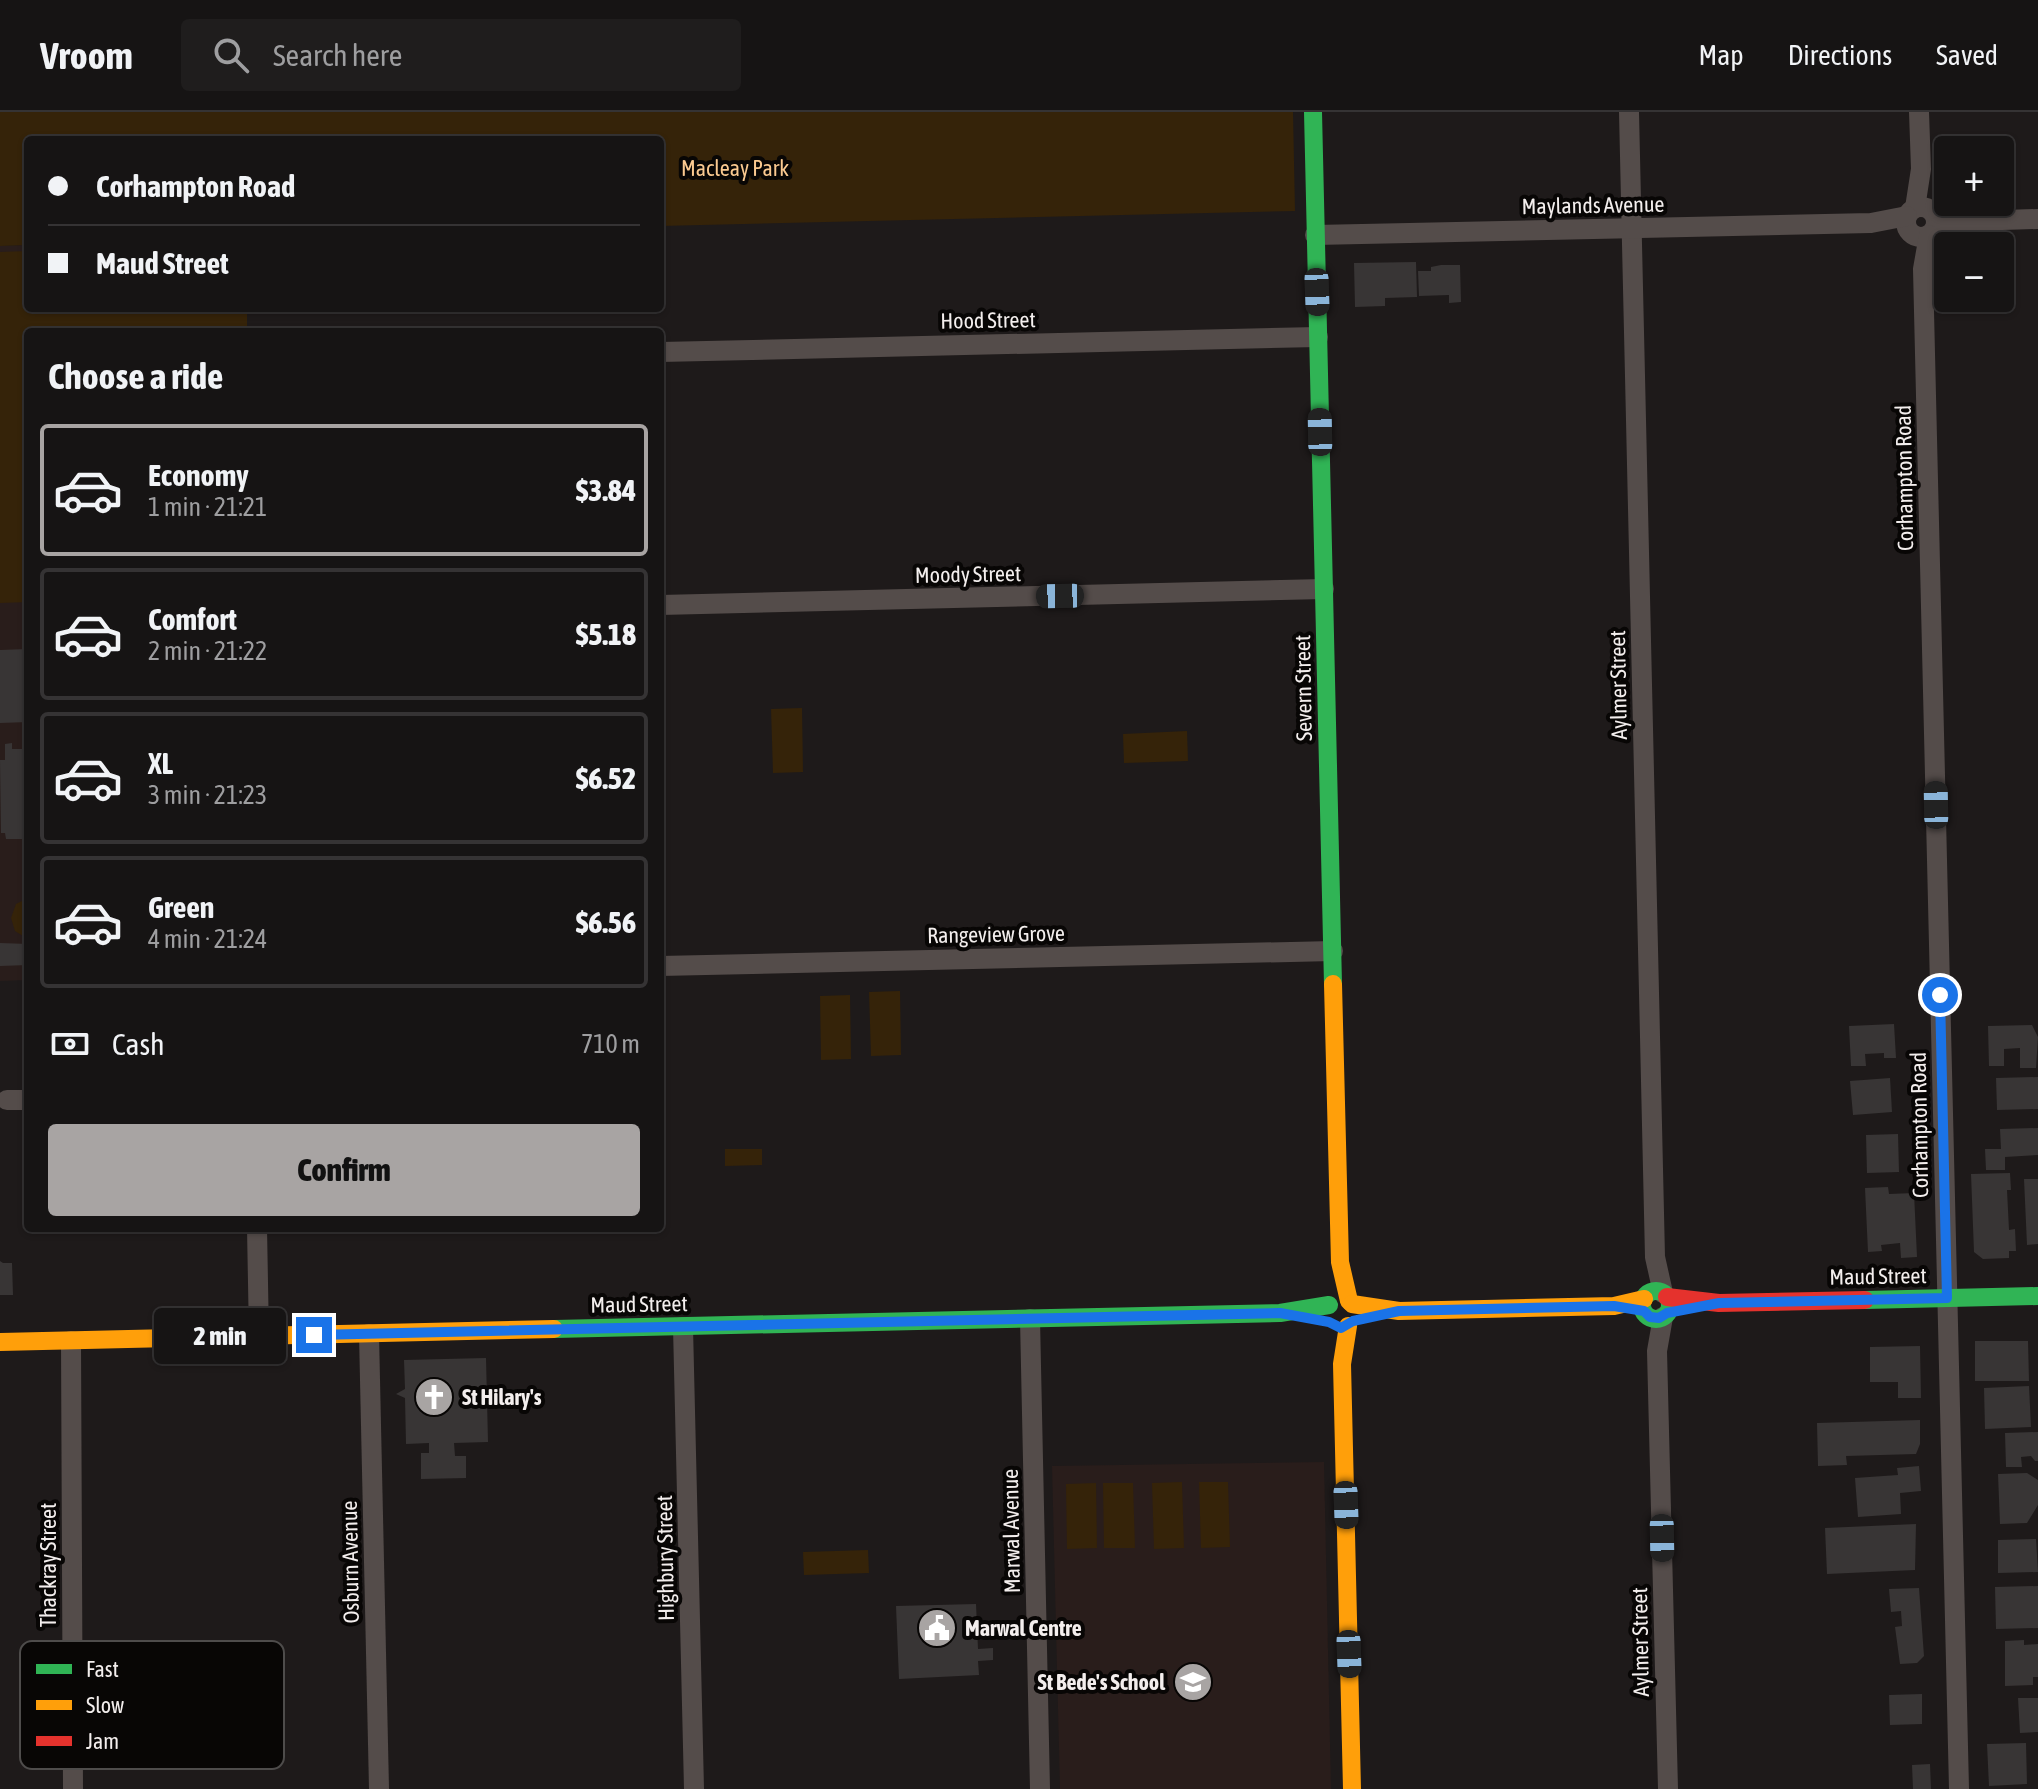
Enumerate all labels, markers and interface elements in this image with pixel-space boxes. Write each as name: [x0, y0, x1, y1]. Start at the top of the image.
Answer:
search box: [181, 19, 741, 91]
icon: search: [209, 33, 253, 77]
text: Vroom: [40, 34, 133, 77]
text: Search here: [273, 38, 402, 72]
text: Map: [1699, 39, 1744, 71]
text: Directions: [1788, 39, 1892, 71]
text: Saved: [1936, 39, 1998, 71]
map controls: [1934, 136, 2014, 312]
button: +: [1934, 136, 2014, 216]
park label: Macleay Park: [681, 155, 789, 181]
text: Corhampton Road: [96, 169, 295, 203]
street label: Maylands Avenue: [1521, 191, 1665, 219]
button: −: [1934, 232, 2014, 312]
text: Maud Street: [96, 246, 229, 280]
car: [1304, 268, 1330, 316]
street label: Hood Street: [940, 306, 1036, 334]
text: Choose a ride: [48, 355, 223, 397]
street label: Corhampton Road: [1890, 405, 1918, 551]
car: [1308, 408, 1332, 456]
icon: car: [52, 454, 124, 526]
text: Economy: [148, 458, 249, 492]
text: $3.84: [576, 473, 636, 507]
text: 1 min · 21:21: [148, 492, 267, 522]
street label: Moody Street: [915, 560, 1021, 588]
car: [1036, 584, 1084, 608]
icon: car: [52, 598, 124, 670]
text: Comfort: [148, 602, 237, 636]
text: $5.18: [576, 617, 636, 651]
street label: Aylmer Street: [1604, 630, 1632, 740]
street label: Severn Street: [1289, 635, 1317, 741]
text: 2 min · 21:22: [148, 636, 267, 666]
icon: car: [52, 742, 124, 814]
text: XL: [148, 746, 173, 780]
text: $6.52: [576, 761, 636, 795]
text: 3 min · 21:23: [148, 780, 267, 810]
car: [1924, 781, 1948, 829]
icon: car: [52, 886, 124, 958]
text: Green: [148, 890, 214, 924]
text: $6.56: [576, 905, 636, 939]
street label: Rangeview Grove: [927, 920, 1065, 948]
text: 4 min · 21:24: [148, 924, 267, 954]
route start: [1922, 977, 1958, 1013]
icon: cash: [48, 1022, 92, 1066]
text: Cash: [112, 1027, 165, 1061]
text: 710 m: [581, 1029, 640, 1059]
street label: Corhampton Road: [1905, 1052, 1933, 1198]
button: Confirm: [48, 1124, 640, 1216]
street label: Maud Street: [1829, 1262, 1927, 1290]
street label: Maud Street: [590, 1290, 688, 1318]
callout: 2 min: [154, 1307, 286, 1363]
route end: [296, 1317, 332, 1353]
text: 2 min: [193, 1321, 247, 1351]
church icon: St Hilary's: [413, 1376, 455, 1418]
place label: St Hilary's: [462, 1384, 542, 1410]
street label: Marwal Avenue: [997, 1469, 1025, 1593]
car: [1333, 1481, 1359, 1529]
street label: Highbury Street: [651, 1495, 679, 1621]
street label: Osburn Avenue: [336, 1500, 364, 1624]
street label: Thackray Street: [35, 1503, 61, 1627]
car: [1650, 1514, 1674, 1562]
street label: Aylmer Street: [1626, 1587, 1654, 1697]
public building icon: Marwal Centre: [916, 1607, 958, 1649]
place label: Marwal Centre: [965, 1615, 1082, 1641]
car: [1336, 1630, 1362, 1678]
legend: [20, 1641, 284, 1769]
text: Fast: [86, 1656, 119, 1682]
school or university icon: St Bede's School: [1172, 1661, 1214, 1703]
place label: St Bede's School: [1037, 1669, 1166, 1695]
text: Slow: [86, 1692, 124, 1718]
text: Jam: [86, 1728, 119, 1754]

